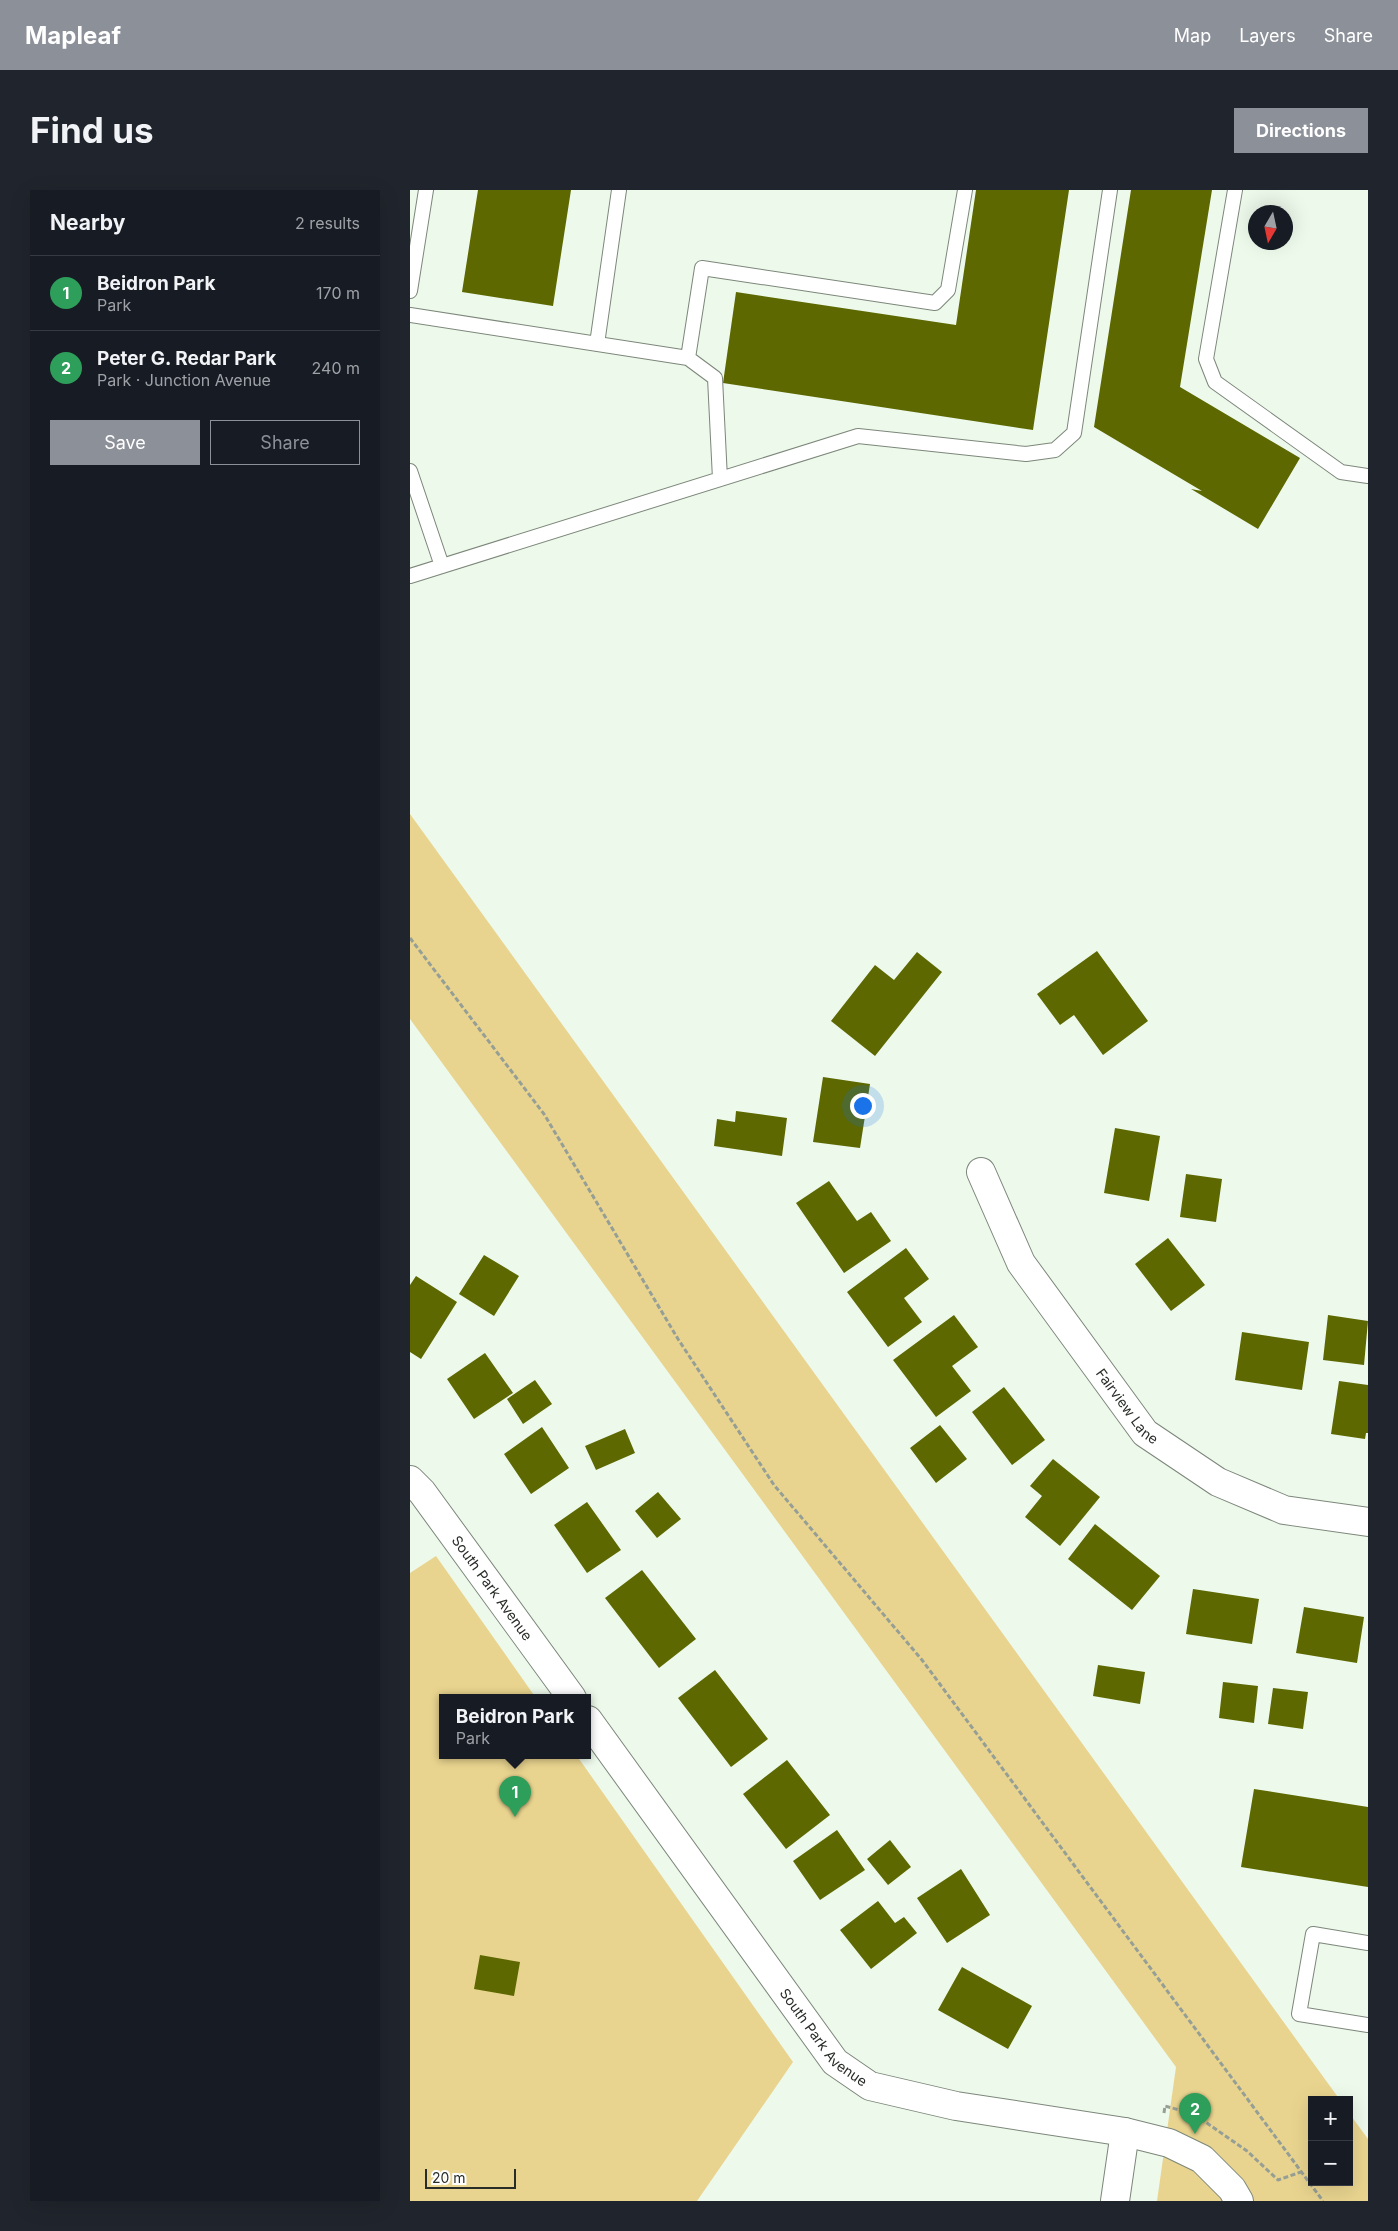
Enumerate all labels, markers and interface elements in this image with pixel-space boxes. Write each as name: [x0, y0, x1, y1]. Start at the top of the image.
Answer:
text: Mapleaf: [25, 21, 121, 50]
text: Map: [1174, 25, 1211, 46]
text: Layers: [1239, 25, 1296, 46]
text: Share: [1324, 25, 1373, 46]
button: Directions: [1234, 108, 1368, 153]
text: Find us: [30, 109, 154, 151]
north arrow: [1248, 205, 1293, 250]
text: Nearby: [50, 210, 125, 235]
text: 2 results: [295, 213, 360, 233]
text: Beidron Park: [97, 272, 215, 295]
text: 1: [63, 283, 69, 303]
text: 170 m: [316, 283, 360, 303]
text: Park: [97, 295, 131, 315]
text: Peter G. Redar Park: [97, 347, 276, 370]
text: 2: [61, 358, 71, 378]
text: 240 m: [312, 358, 360, 378]
text: Park · Junction Avenue: [97, 370, 271, 390]
button: Save: [50, 420, 200, 465]
button: Share: [210, 420, 360, 465]
your location: [850, 1093, 876, 1119]
street label: Fairview Lane: [1093, 1365, 1162, 1447]
street label: South Park Avenue: [449, 1532, 536, 1644]
popup: [439, 1694, 591, 1759]
text: Beidron Park: [456, 1705, 574, 1728]
text: Park: [456, 1728, 490, 1748]
pin: 1: [499, 1776, 531, 1817]
street label: South Park Avenue: [777, 1985, 871, 2090]
pin: 2: [1179, 2093, 1211, 2134]
map controls: [1308, 2096, 1353, 2186]
button: +: [1308, 2096, 1353, 2141]
button: −: [1308, 2141, 1353, 2186]
scale bar: [425, 2166, 516, 2189]
text: 20 m: [432, 2169, 466, 2186]

